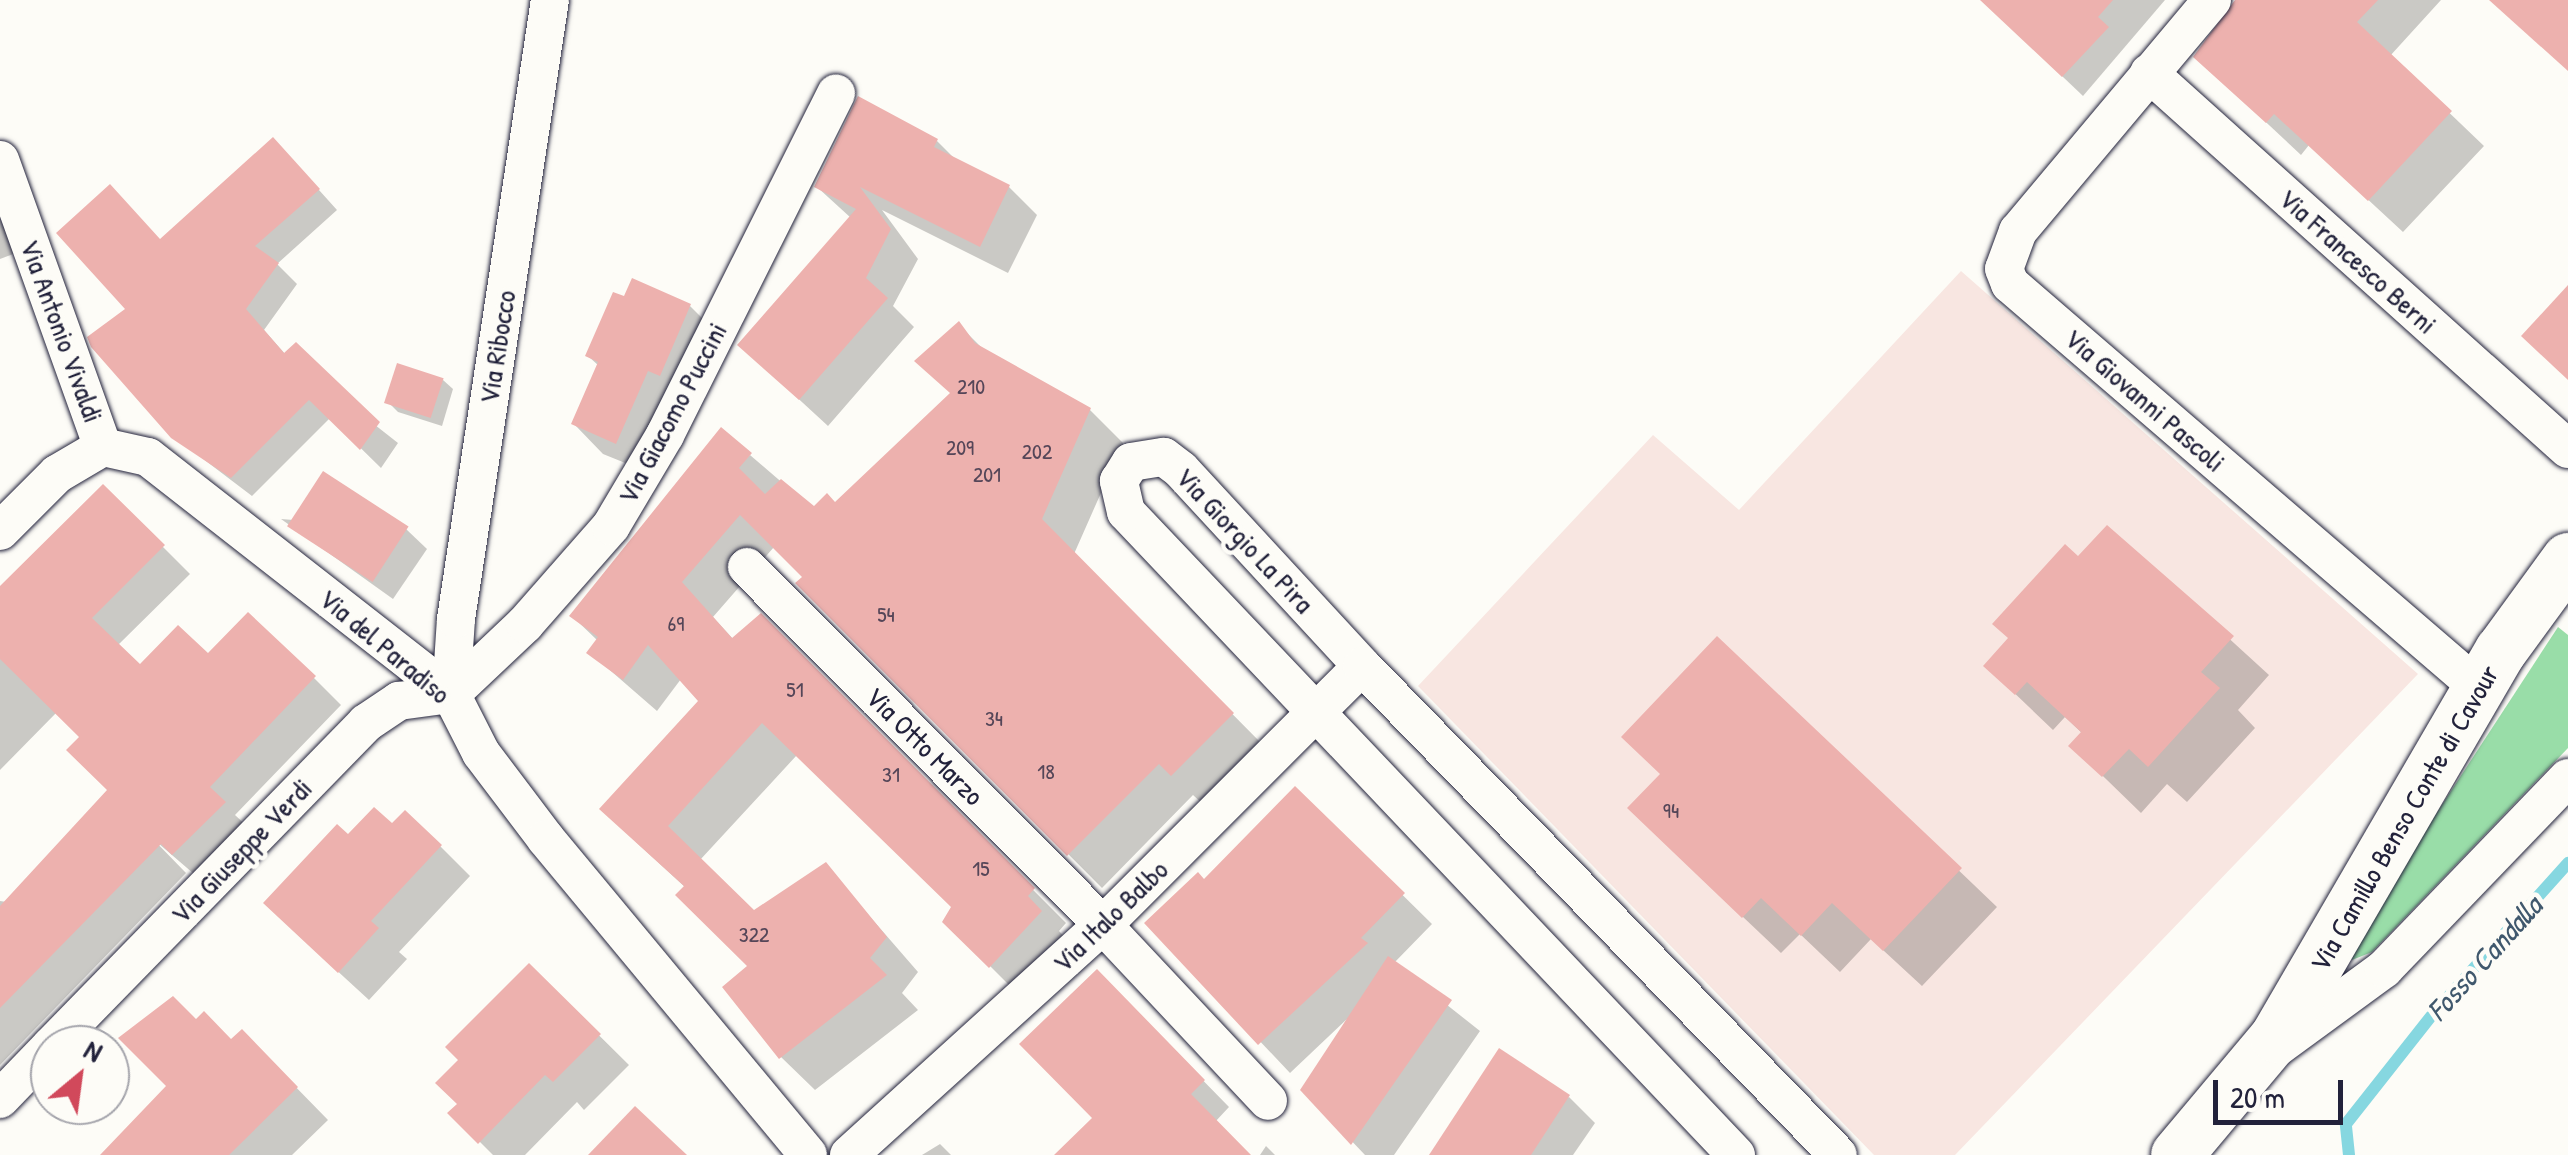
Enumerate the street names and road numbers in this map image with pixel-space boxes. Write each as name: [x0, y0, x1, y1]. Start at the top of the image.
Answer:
street label: Via Francesco Berni: [2272, 181, 2444, 341]
street label: Via Antonio Vivaldi: [13, 235, 111, 427]
street label: Via Ribocco: [471, 288, 523, 406]
street label: Via Giacomo Puccini: [610, 317, 734, 509]
street label: Via Giovanni Pascoli: [2058, 321, 2232, 479]
street label: Via Giorgio La Pira: [1169, 460, 1321, 620]
street label: Via del Paradiso: [313, 581, 457, 711]
street label: Via Camillo Benso Conte di Cavour: [2302, 659, 2506, 977]
street label: Via Otto Marzo: [859, 680, 991, 812]
street label: Via Giuseppe Verdi: [163, 771, 319, 931]
street label: Via Italo Balbo: [1045, 853, 1175, 979]

